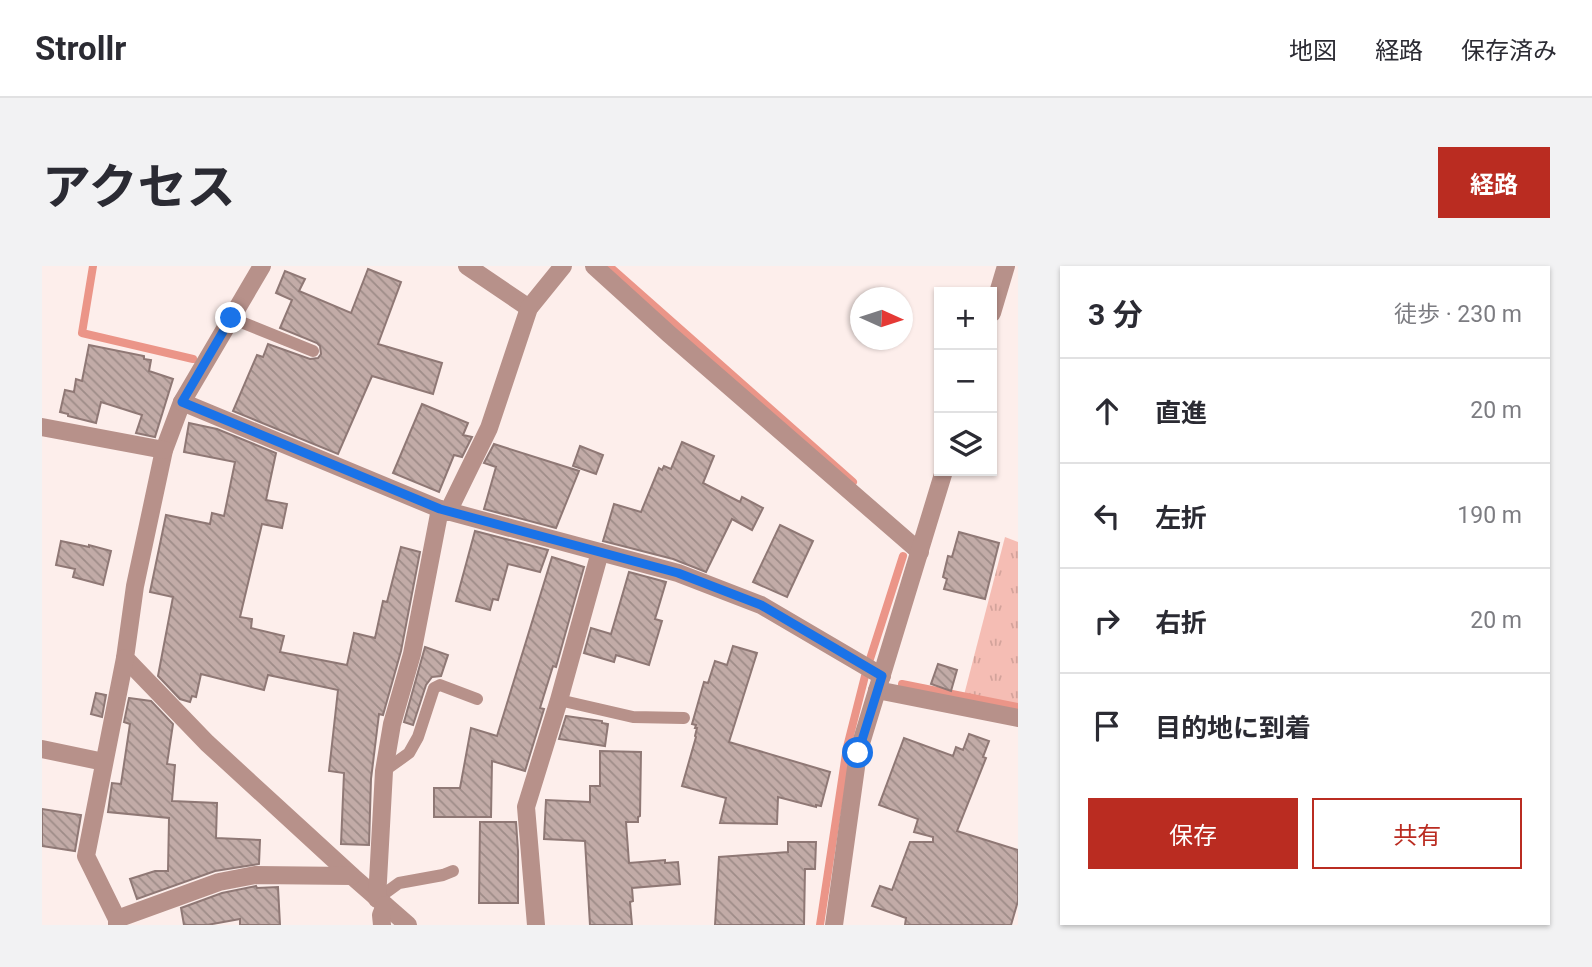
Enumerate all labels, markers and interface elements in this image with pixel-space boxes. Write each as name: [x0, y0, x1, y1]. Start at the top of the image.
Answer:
text: Strollr: [35, 29, 126, 68]
text: 地図: [1289, 37, 1337, 65]
text: 経路: [1375, 37, 1423, 65]
text: 保存済み: [1461, 37, 1557, 65]
button: 経路: [1438, 147, 1550, 218]
text: アクセス: [42, 159, 236, 216]
north arrow: [850, 287, 913, 350]
map controls: [934, 287, 997, 476]
button: +: [934, 287, 997, 350]
text: 3 分: [1088, 297, 1143, 332]
text: 徒歩 · 230 m: [1394, 301, 1522, 328]
route end: [215, 302, 246, 333]
button: −: [934, 350, 997, 413]
icon: ahead: [1088, 392, 1126, 430]
text: 20 m: [1470, 397, 1522, 424]
text: 直進: [1155, 398, 1207, 428]
button: layers: [934, 413, 997, 476]
icon: left: [1088, 497, 1126, 535]
text: 190 m: [1457, 502, 1522, 529]
text: 左折: [1155, 503, 1207, 533]
icon: right: [1088, 602, 1126, 640]
text: 20 m: [1470, 607, 1522, 634]
text: 右折: [1155, 608, 1207, 638]
icon: arrive: [1088, 707, 1126, 745]
text: 目的地に到着: [1155, 713, 1311, 743]
route start: [842, 737, 873, 768]
button: 保存: [1088, 798, 1298, 869]
button: 共有: [1312, 798, 1522, 869]

